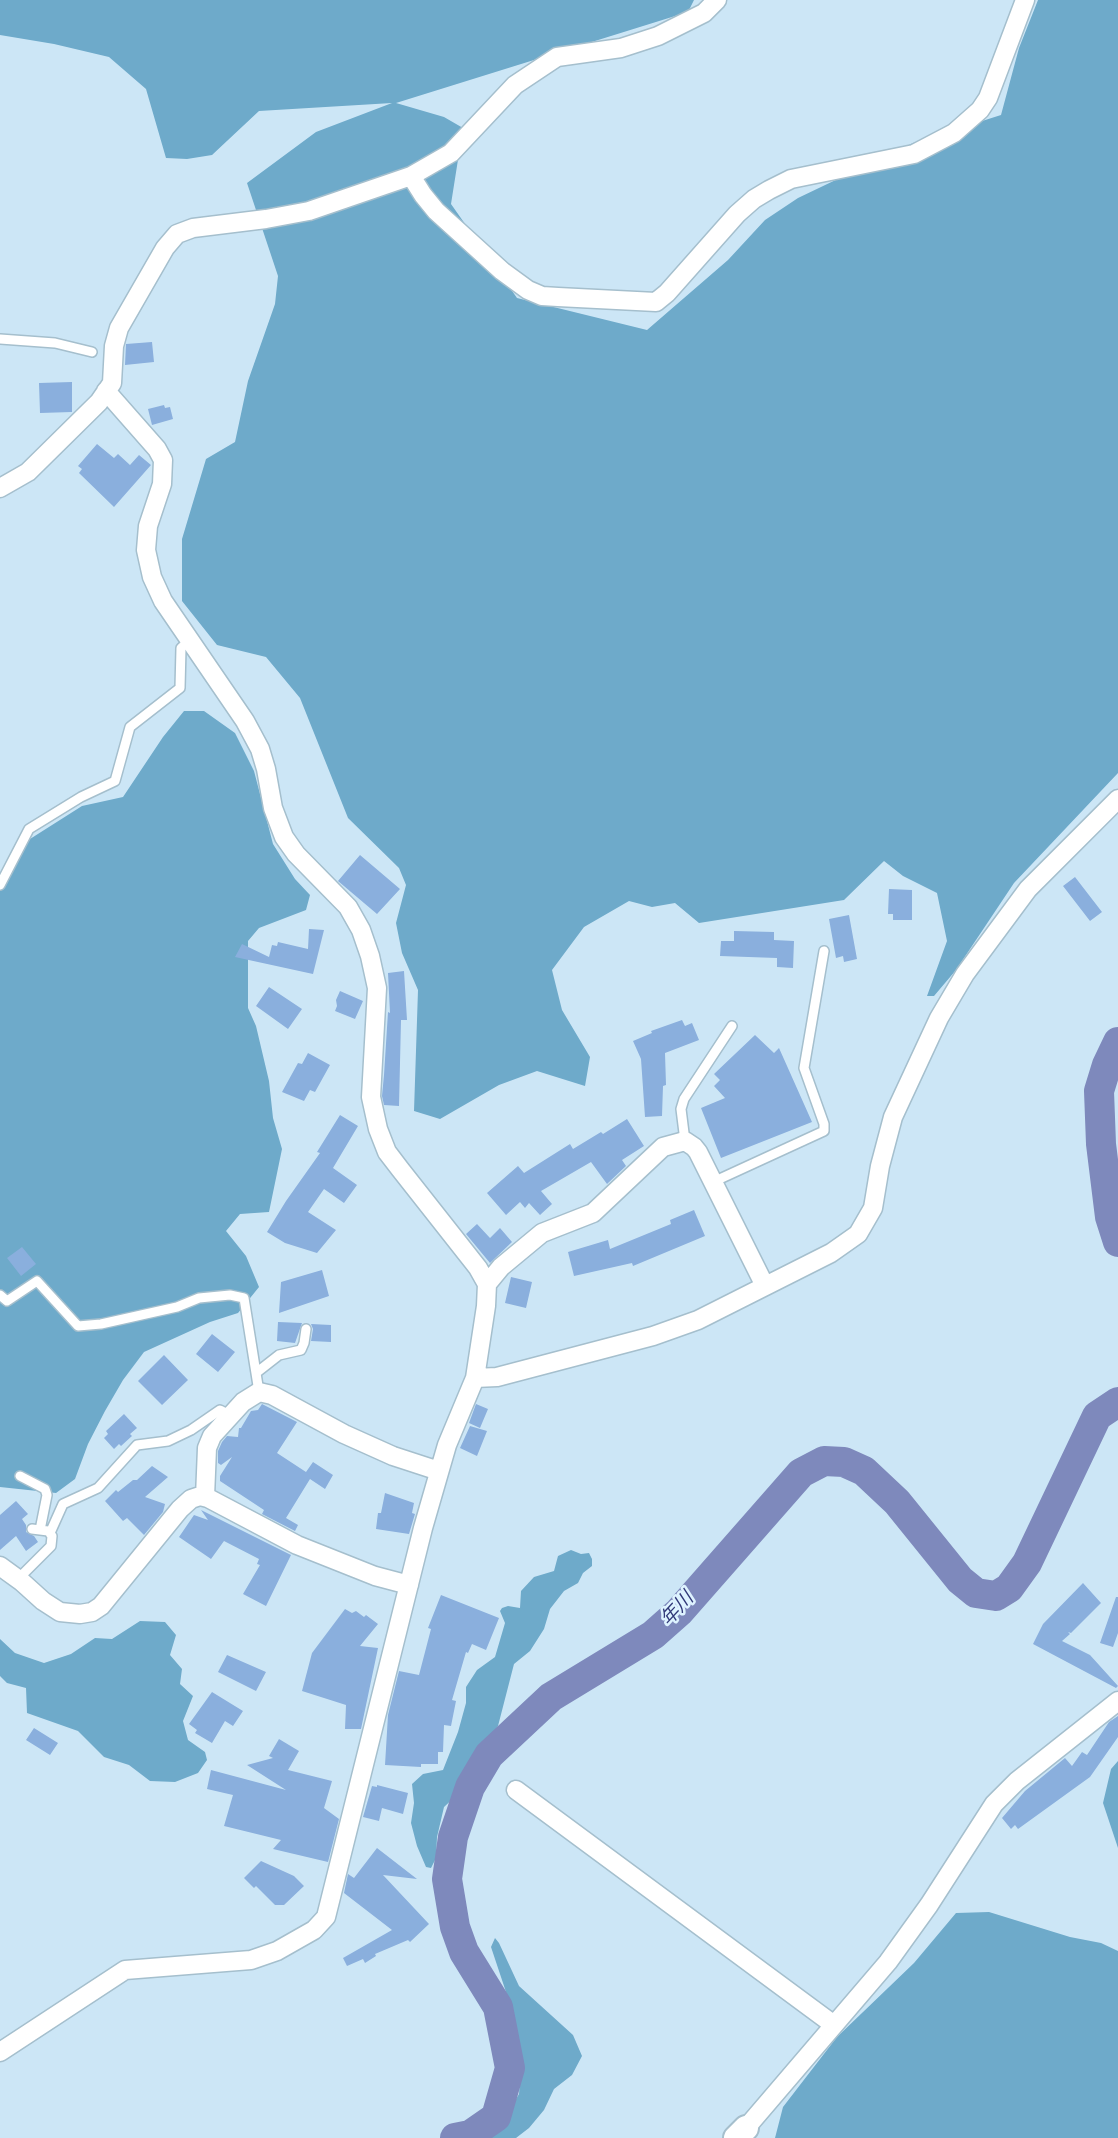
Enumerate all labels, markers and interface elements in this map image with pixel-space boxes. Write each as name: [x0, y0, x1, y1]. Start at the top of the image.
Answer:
water label: 年川: [656, 1587, 698, 1631]

